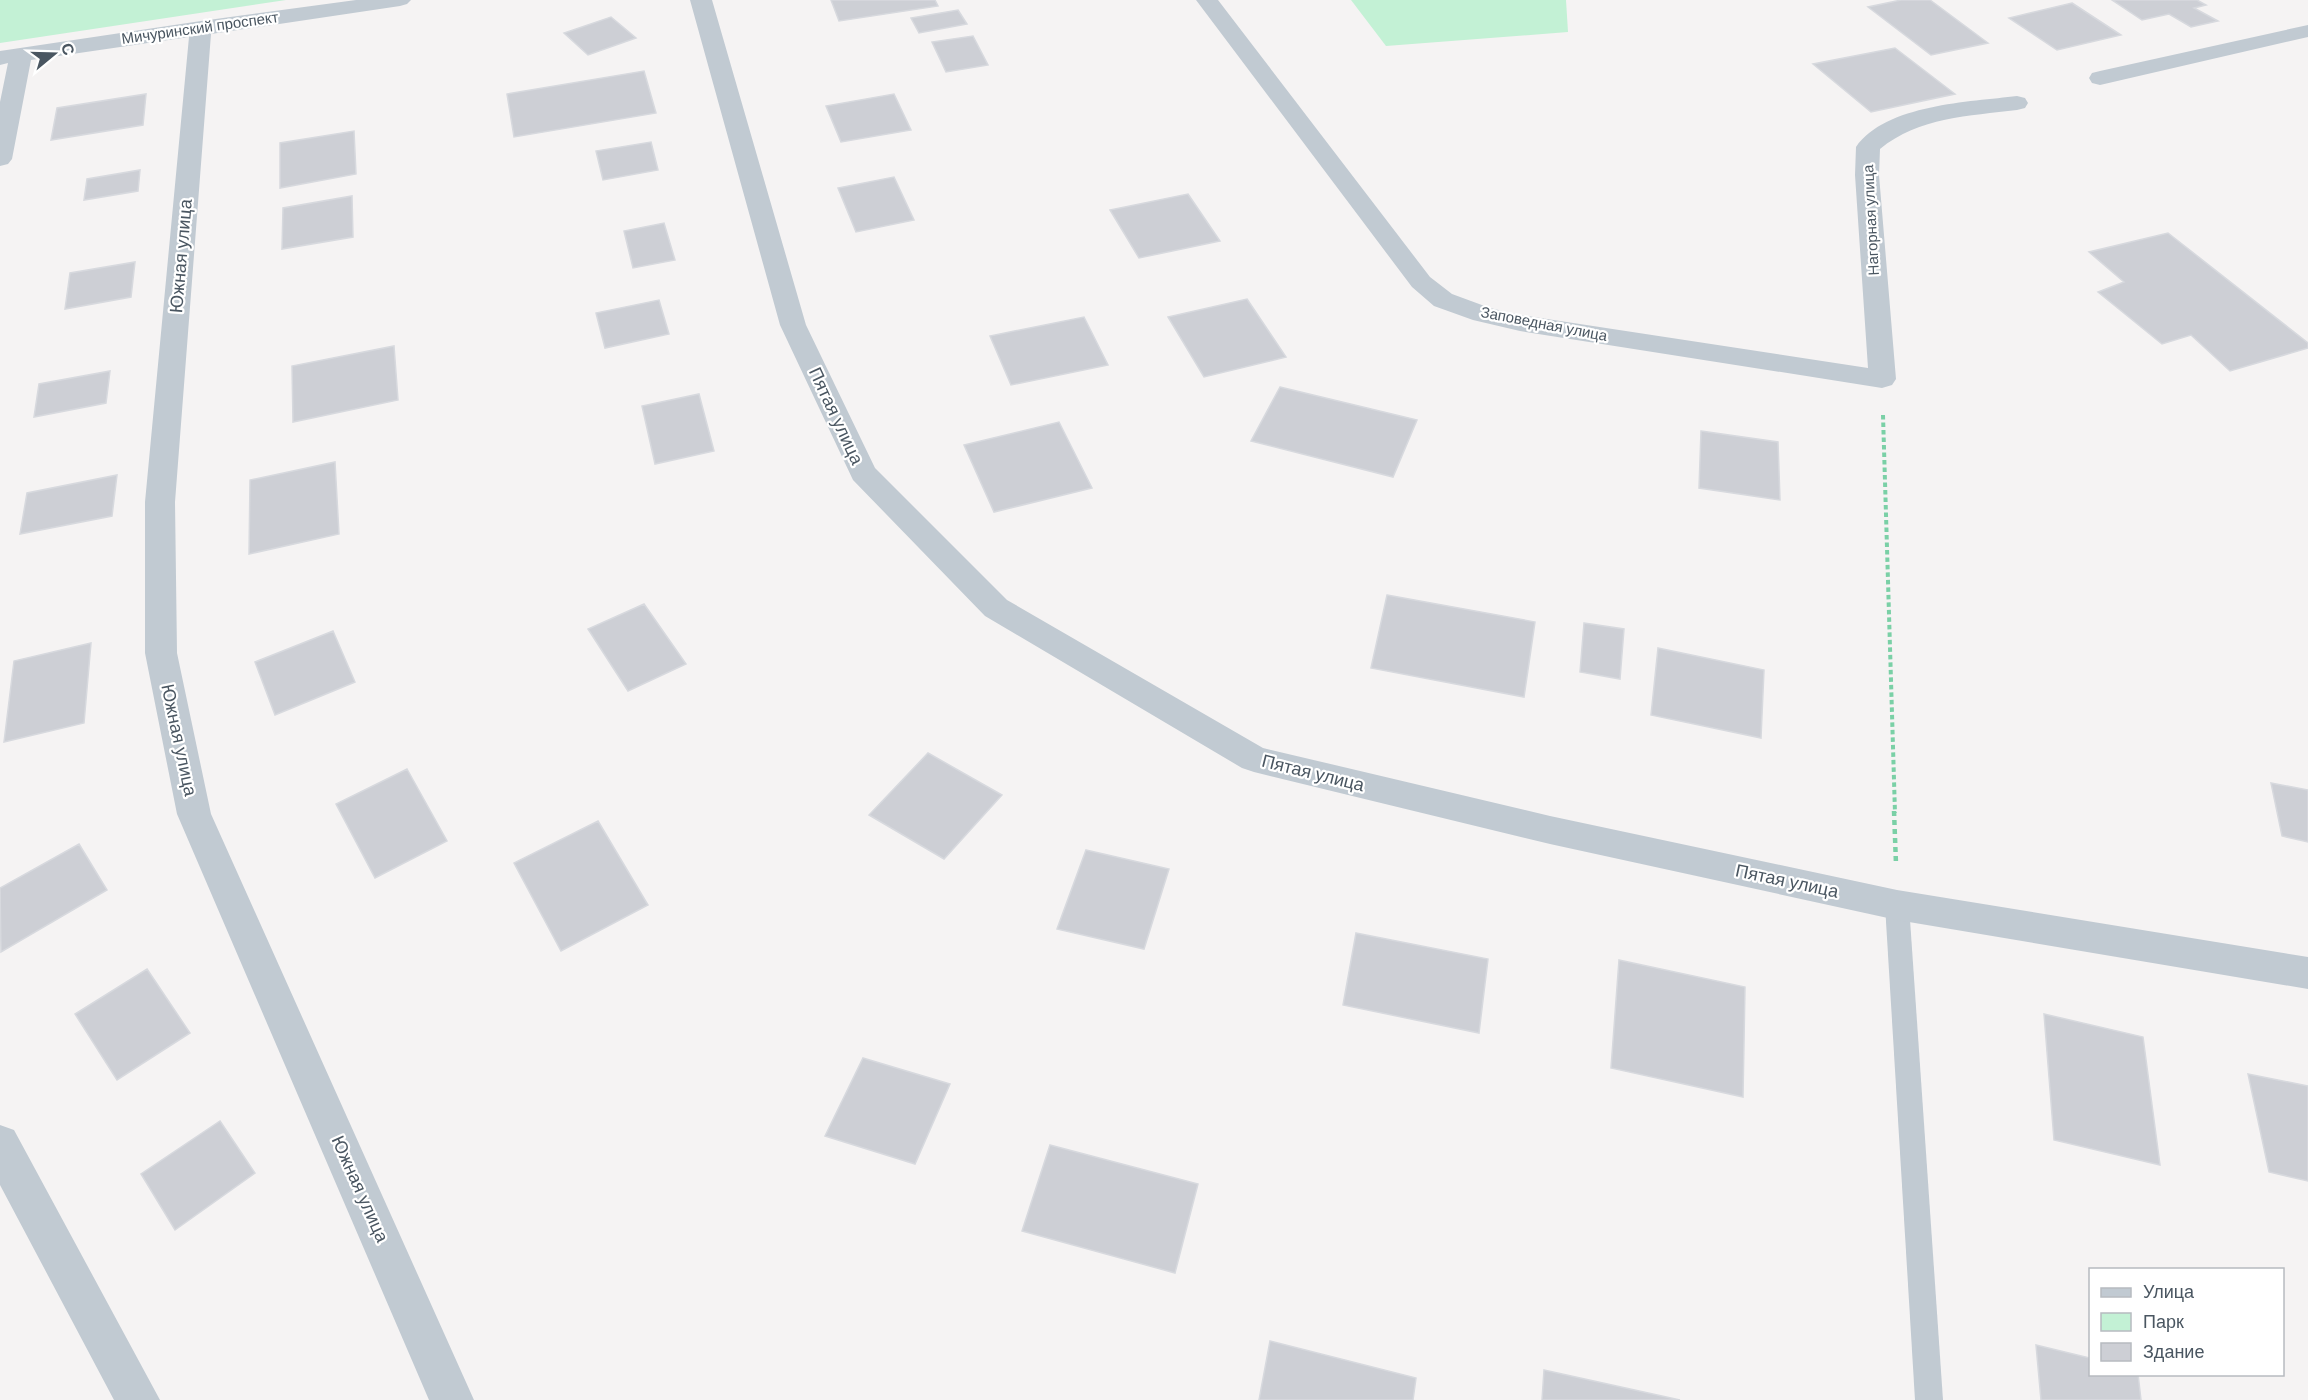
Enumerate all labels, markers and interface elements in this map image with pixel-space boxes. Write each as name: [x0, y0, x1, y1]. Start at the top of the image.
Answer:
street label: Мичуринский проспект: [120, 7, 280, 49]
north arrow: [24, 24, 84, 84]
text: С: [56, 40, 80, 59]
street label: Нагорная улица: [1858, 163, 1884, 276]
street label: Южная улица: [164, 197, 198, 314]
street label: Заповедная улица: [1479, 302, 1610, 346]
street label: Пятая улица: [803, 363, 869, 469]
street label: Южная улица: [155, 682, 203, 799]
street label: Пятая улица: [1259, 749, 1368, 798]
street label: Пятая улица: [1733, 858, 1842, 904]
street label: Южная улица: [326, 1132, 395, 1247]
legend: [2089, 1268, 2284, 1376]
text: Улица: [2143, 1280, 2195, 1304]
text: Парк: [2143, 1310, 2184, 1334]
text: Здание: [2143, 1340, 2204, 1364]

